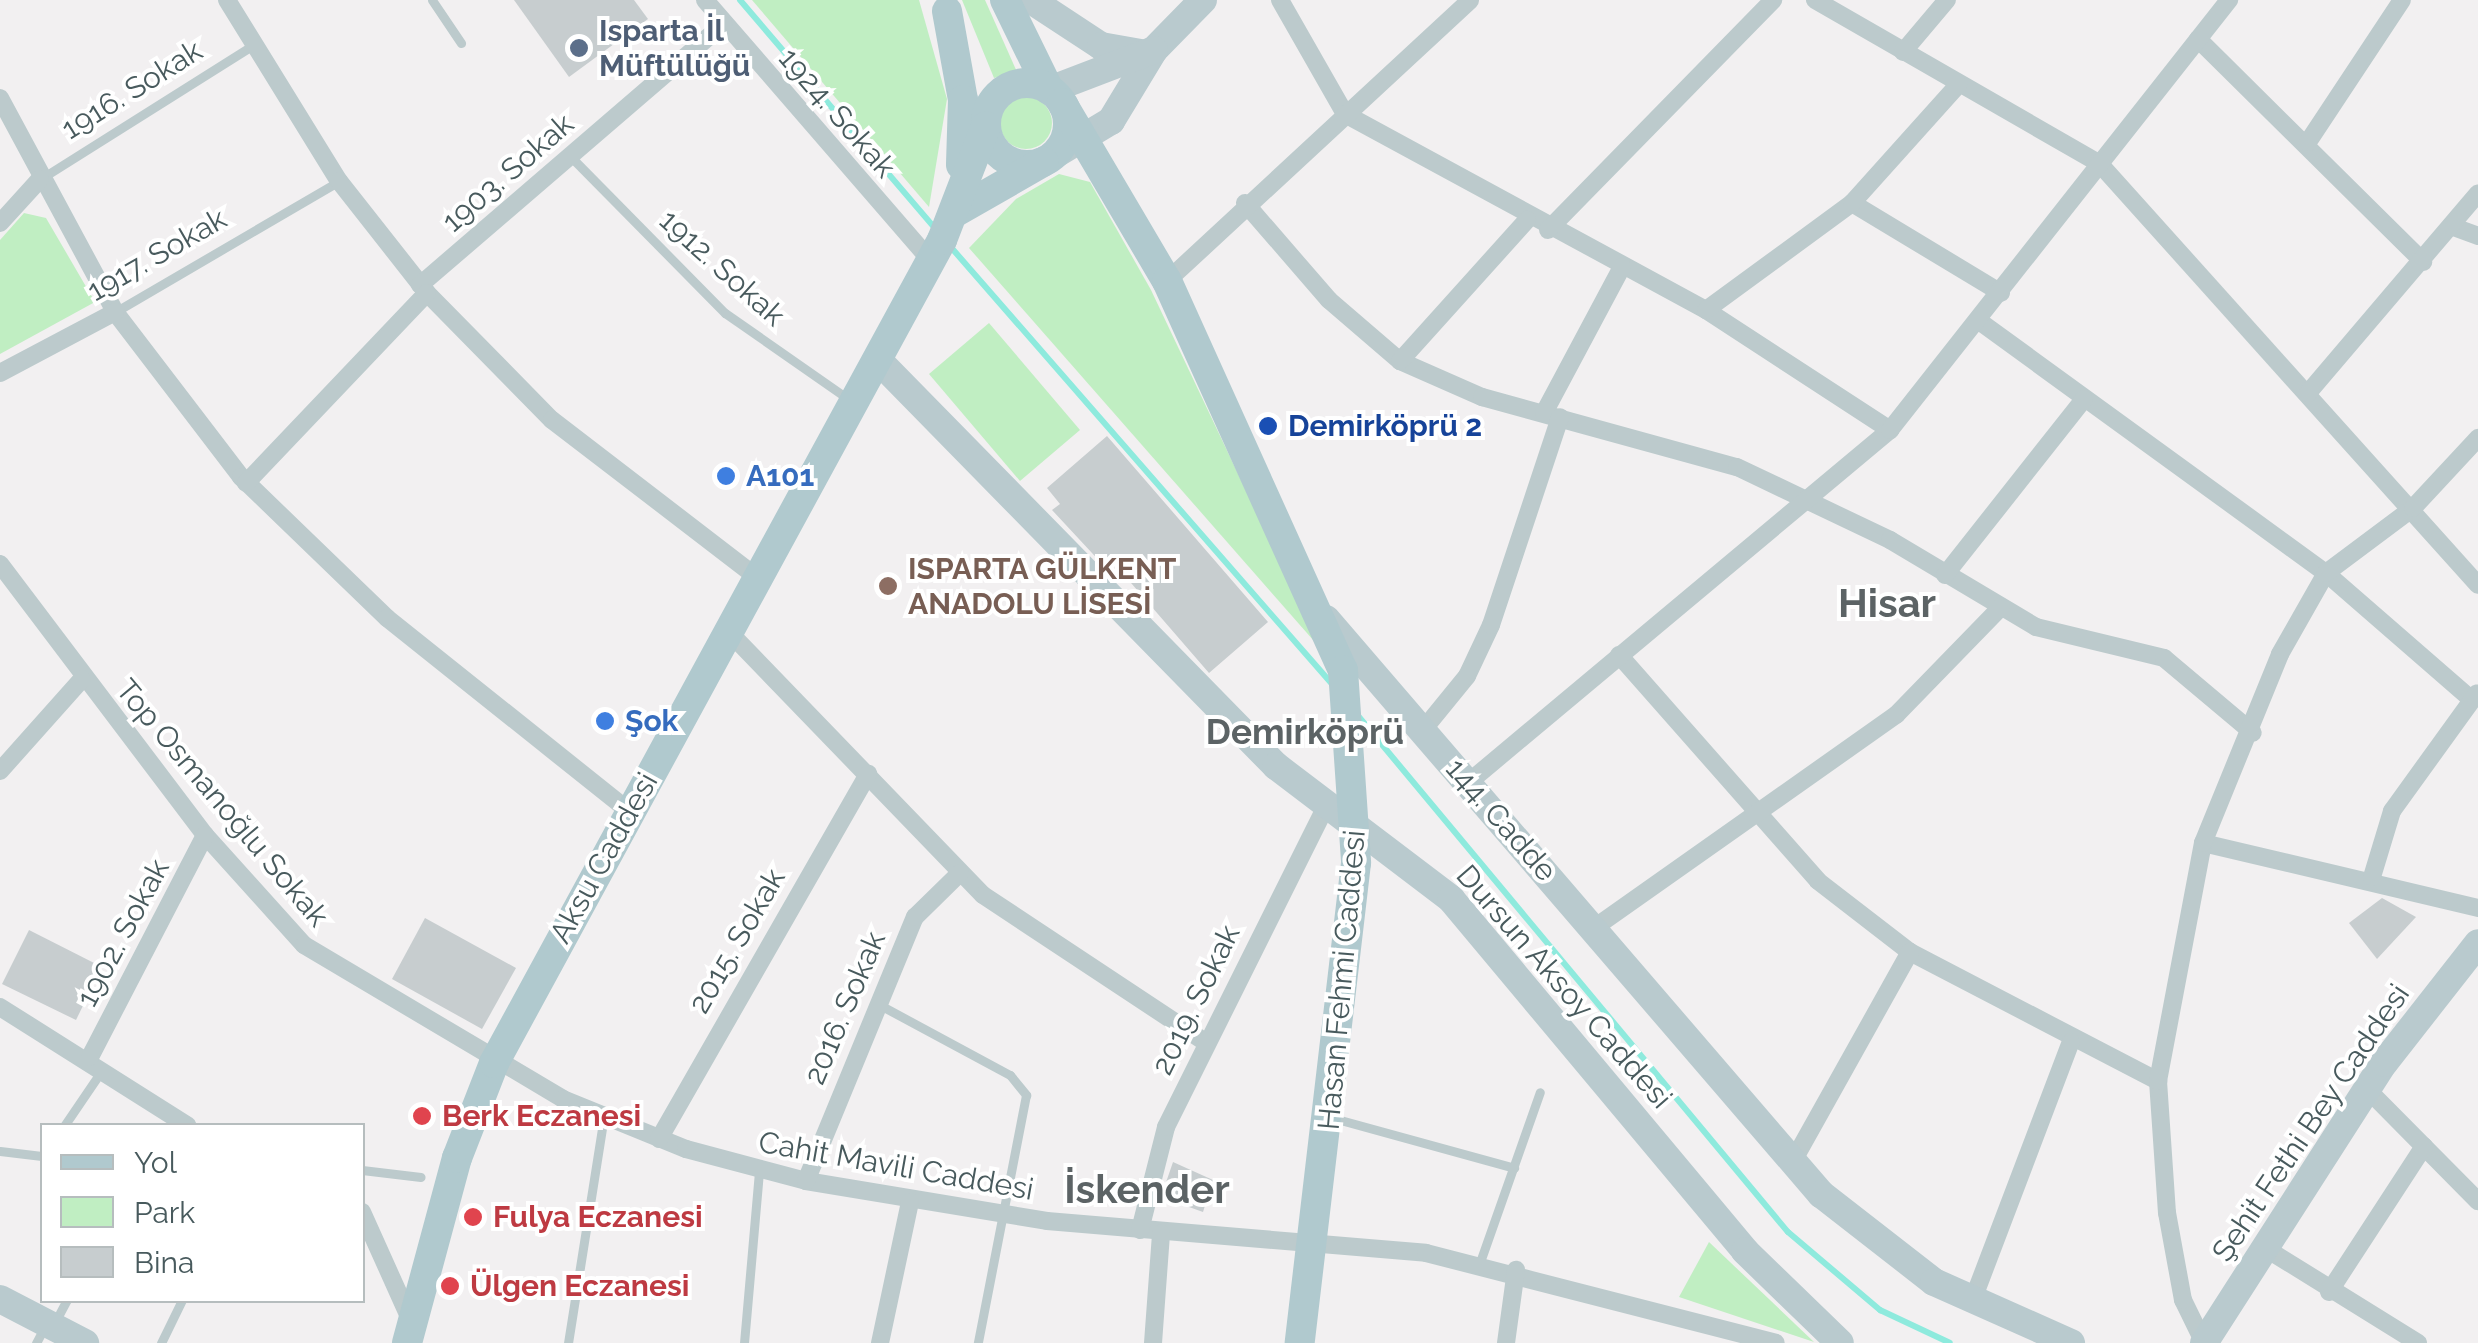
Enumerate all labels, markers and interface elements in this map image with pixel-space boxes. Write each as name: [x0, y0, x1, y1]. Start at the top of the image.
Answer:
place label: Isparta İl Müftülüğü: [599, 13, 750, 84]
street label: 1916. Sokak: [55, 33, 209, 147]
marker: Isparta İl Müftülüğü: [568, 37, 590, 59]
street label: 1924. Sokak: [771, 41, 903, 185]
street label: 1903. Sokak: [435, 106, 581, 240]
street label: 1917. Sokak: [81, 201, 233, 309]
street label: 1912. Sokak: [652, 202, 792, 334]
place label: Demirköprü 2: [1288, 408, 1482, 444]
marker: Demirköprü 2: [1257, 415, 1279, 437]
place label: A101: [746, 458, 814, 494]
marker: A101: [715, 465, 737, 487]
place label: ISPARTA GÜLKENT ANADOLU LİSESİ: [908, 551, 1177, 622]
marker: ISPARTA GÜLKENT ANADOLU LİSESİ: [877, 575, 899, 597]
district label: Hisar: [1838, 579, 1936, 627]
street label: Top Osmanoğlu Sokak: [108, 672, 336, 934]
place label: Şok: [625, 703, 678, 739]
marker: Şok: [594, 710, 616, 732]
district label: Demirköprü: [1206, 711, 1404, 753]
street label: 144. Cadde: [1438, 751, 1564, 889]
street label: Aksu Caddesi: [542, 767, 666, 949]
street label: Hasan Fehmi Caddesi: [1311, 829, 1373, 1131]
street label: 1902. Sokak: [69, 853, 177, 1013]
street label: Dursun Aksoy Caddesi: [1448, 857, 1680, 1117]
street label: 2015. Sokak: [681, 862, 793, 1020]
street label: 2019. Sokak: [1144, 919, 1248, 1081]
street label: 2016. Sokak: [797, 926, 893, 1090]
street label: Şehit Fethi Bey Caddesi: [2205, 977, 2417, 1269]
place label: Berk Eczanesi: [442, 1098, 641, 1134]
marker: Berk Eczanesi: [411, 1105, 433, 1127]
legend: [40, 1123, 365, 1303]
street label: Cahit Mavili Caddesi: [756, 1124, 1036, 1208]
text: Yol: [134, 1145, 177, 1180]
district label: İskender: [1064, 1165, 1230, 1213]
text: Park: [134, 1195, 195, 1230]
place label: Fulya Eczanesi: [493, 1199, 703, 1235]
marker: Fulya Eczanesi: [462, 1206, 484, 1228]
text: Bina: [134, 1245, 194, 1280]
place label: Ülgen Eczanesi: [470, 1268, 689, 1304]
marker: Ülgen Eczanesi: [439, 1275, 461, 1297]

